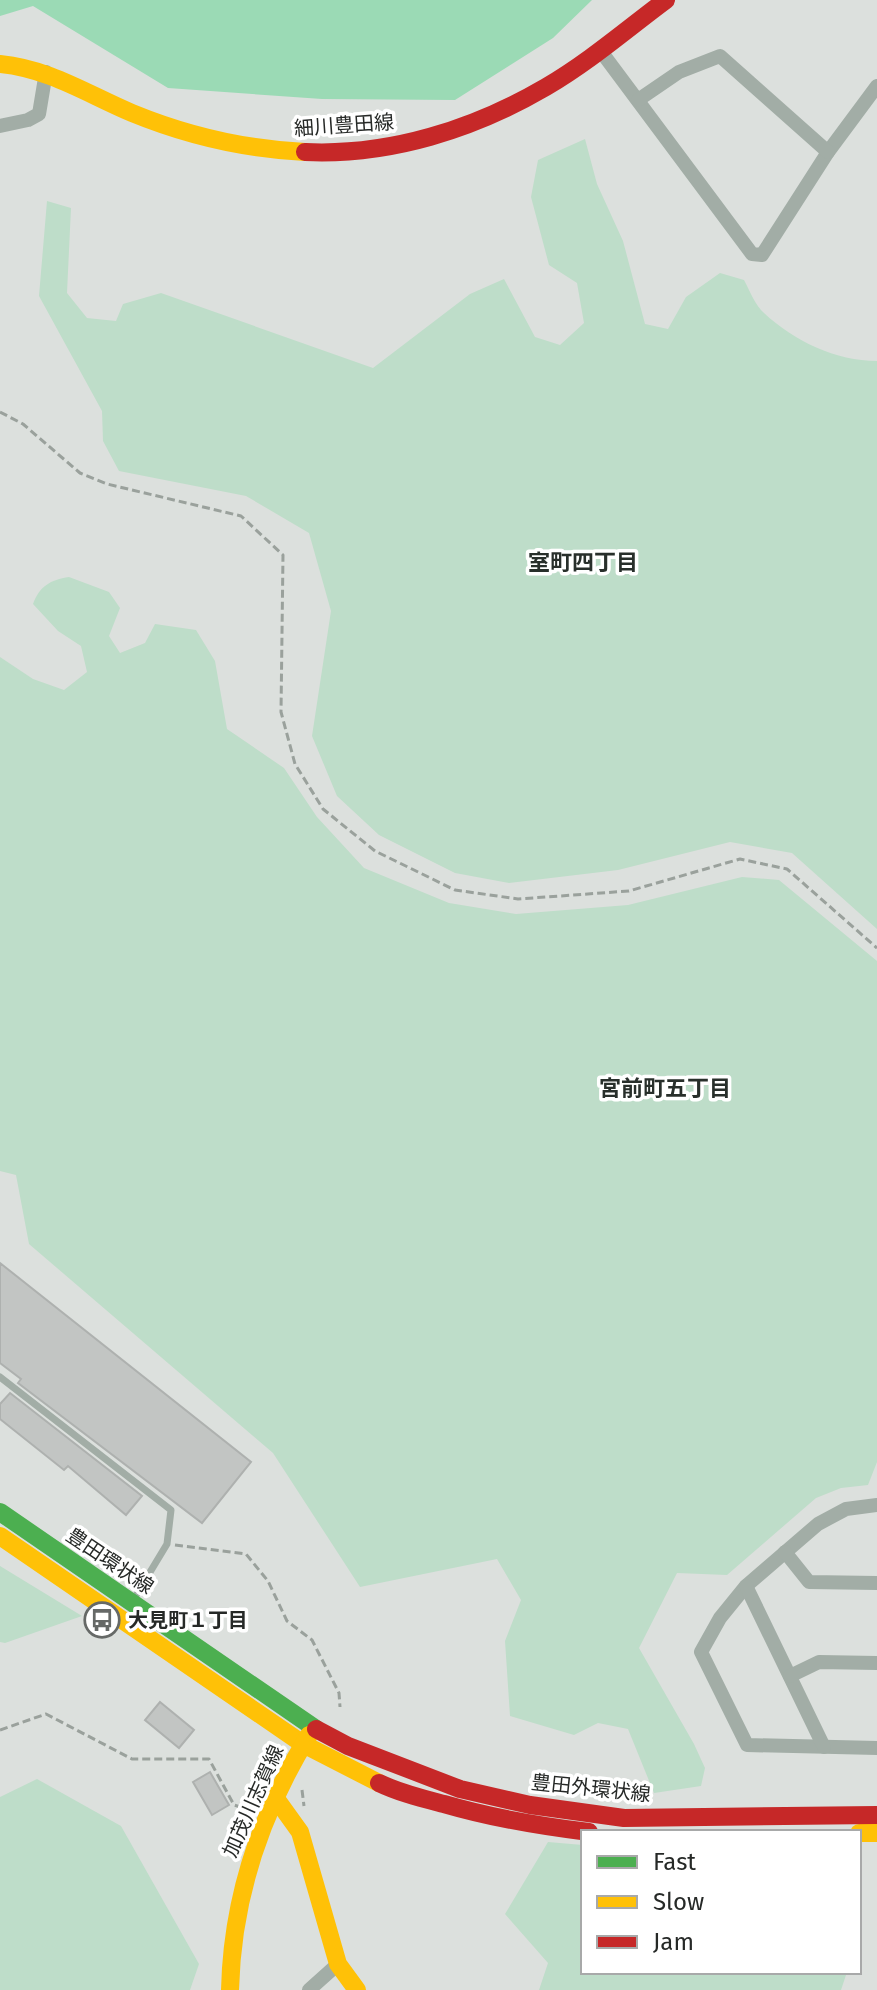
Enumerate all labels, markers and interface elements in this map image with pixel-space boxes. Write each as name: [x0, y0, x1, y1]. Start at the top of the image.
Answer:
street label: 細川豊田線: [293, 110, 395, 140]
district label: 室町四丁目: [528, 549, 638, 576]
district label: 宮前町五丁目: [599, 1075, 731, 1102]
street label: 豊田環状線: [62, 1523, 158, 1599]
bus stop icon: 大見町１丁目: [83, 1601, 121, 1639]
place label: 大見町１丁目: [128, 1608, 248, 1632]
street label: 加茂川志賀線: [218, 1741, 288, 1861]
street label: 豊田外環状線: [530, 1770, 652, 1806]
legend: [581, 1830, 861, 1974]
text: Fast: [653, 1848, 696, 1876]
text: Slow: [653, 1888, 704, 1916]
text: Jam: [653, 1928, 694, 1956]

